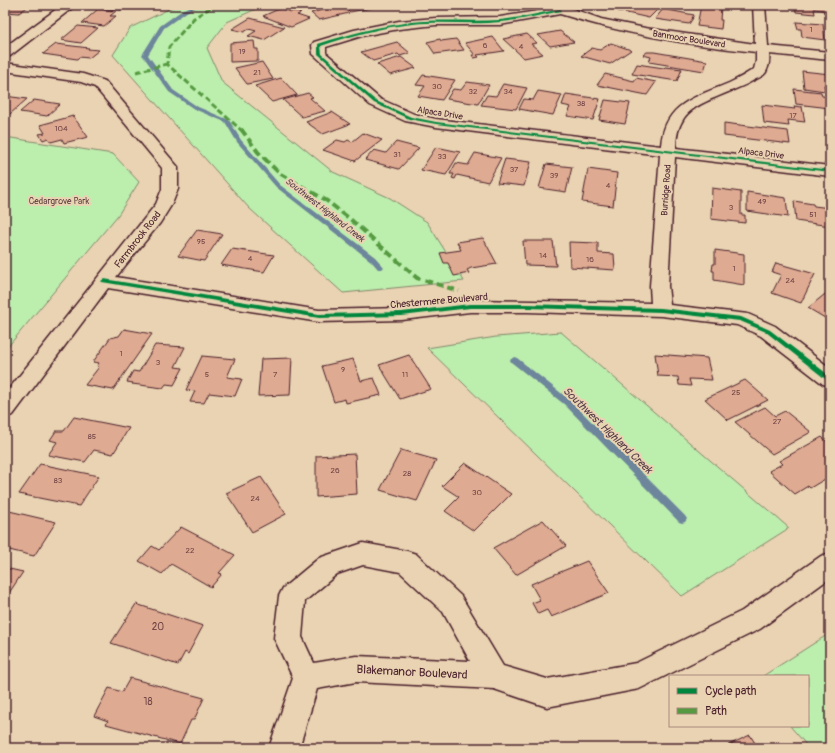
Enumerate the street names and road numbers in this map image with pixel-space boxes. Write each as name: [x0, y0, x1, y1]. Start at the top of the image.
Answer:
street label: Banmoor Boulevard: [652, 28, 726, 51]
street label: Alpaca Drive: [416, 104, 464, 123]
street label: Alpaca Drive: [737, 145, 785, 162]
street label: Burridge Road: [659, 164, 674, 216]
street label: Farmbrook Road: [112, 209, 164, 270]
street label: Chestermere Boulevard: [390, 291, 488, 311]
street label: Blakemanor Boulevard: [356, 662, 468, 683]

